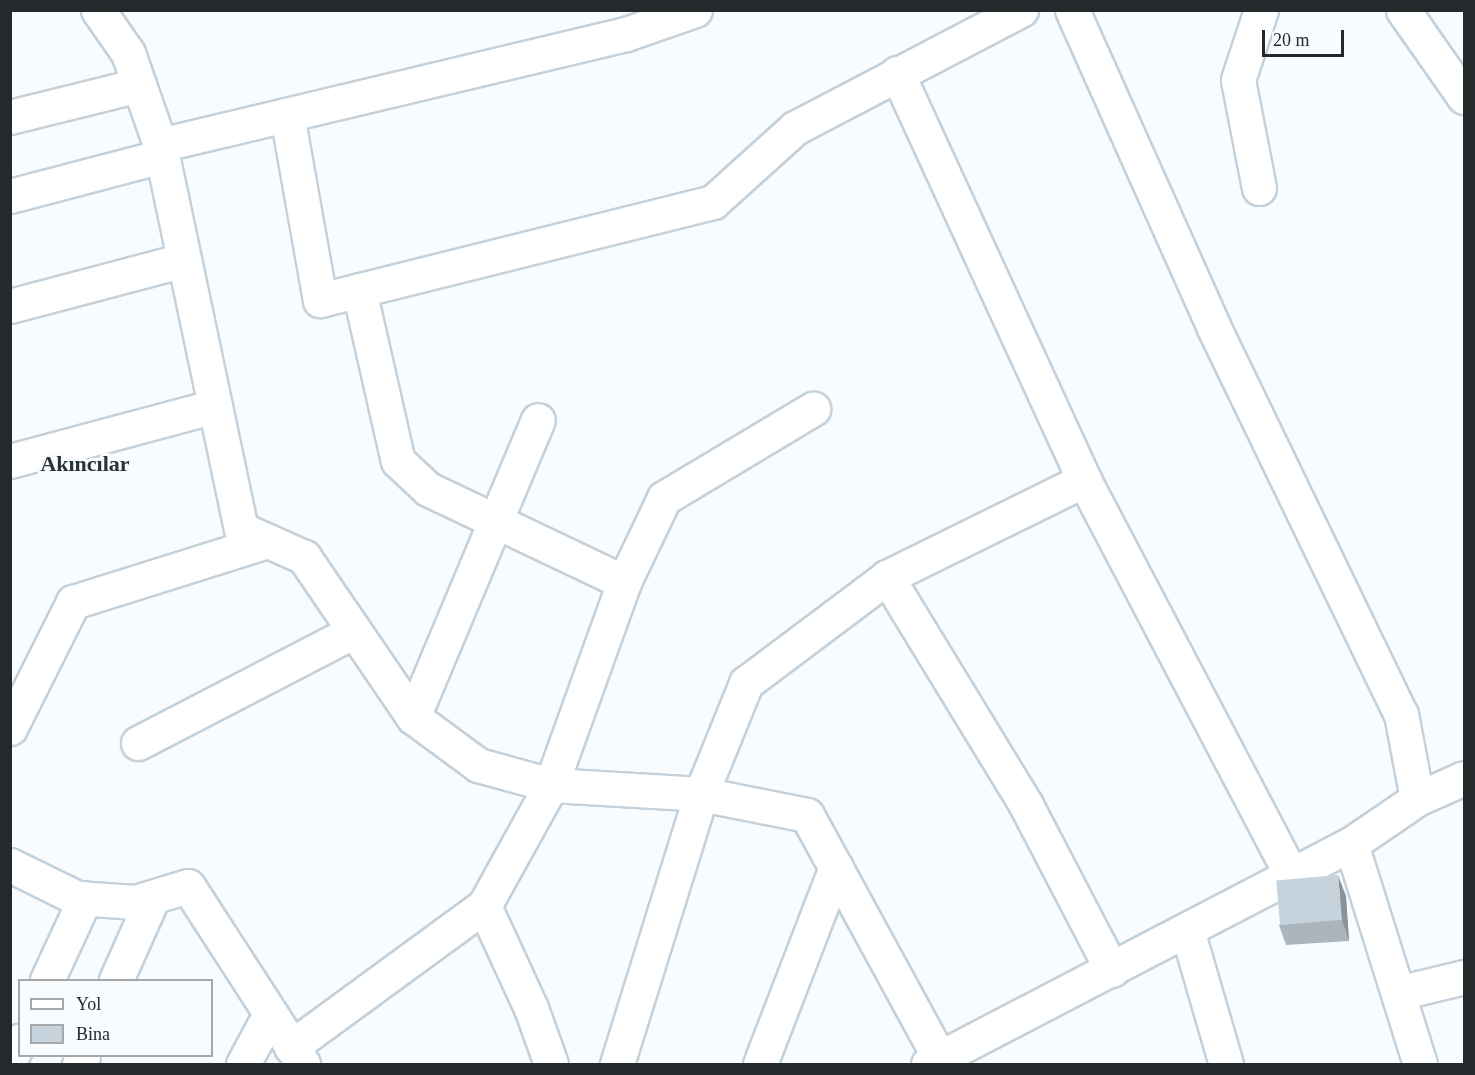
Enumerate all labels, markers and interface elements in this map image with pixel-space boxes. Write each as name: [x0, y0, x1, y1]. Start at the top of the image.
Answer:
scale bar: [1265, 18, 1348, 56]
text: 20 m: [1273, 30, 1310, 50]
district label: Akıncılar: [40, 451, 130, 477]
legend: [18, 979, 213, 1057]
text: Yol: [76, 994, 101, 1014]
text: Bina: [76, 1024, 110, 1044]

